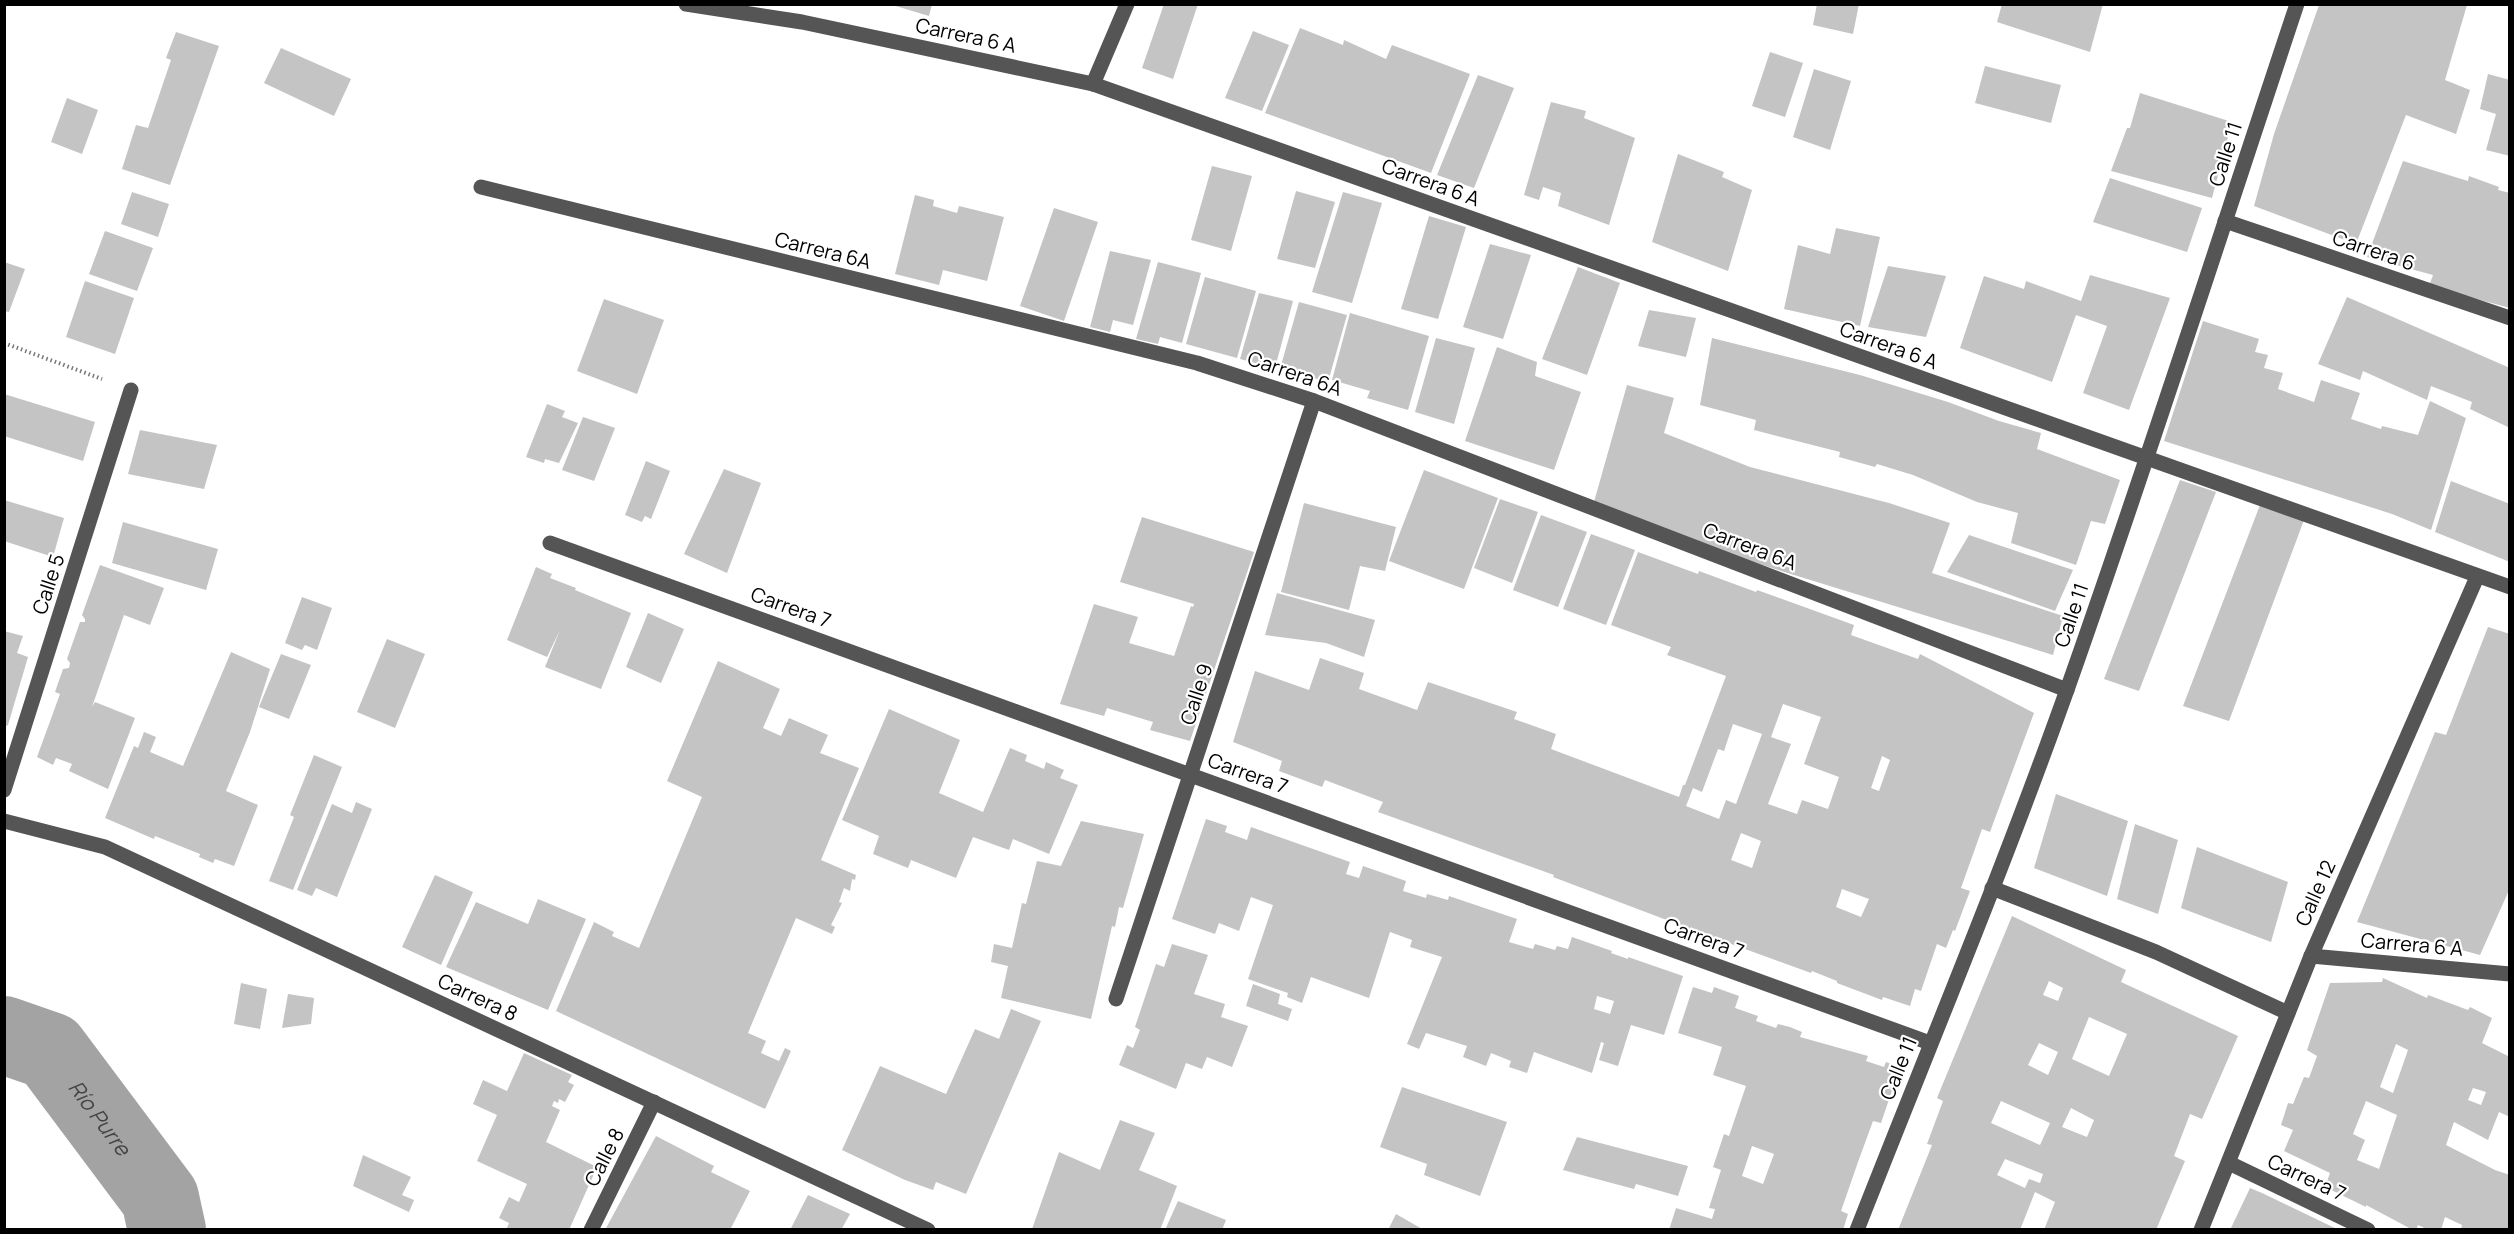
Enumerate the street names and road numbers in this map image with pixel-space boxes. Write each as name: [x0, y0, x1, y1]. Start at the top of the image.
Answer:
street label: Carrera 6 A: [913, 11, 1019, 59]
street label: Calle 11: [2202, 118, 2248, 190]
street label: Carrera 6 A: [1378, 152, 1484, 212]
street label: Carrera 6: [2329, 223, 2419, 277]
street label: Carrera 6A: [772, 225, 874, 275]
street label: Carrera 6 A: [1836, 315, 1942, 375]
street label: Carrera 6A: [1244, 344, 1346, 402]
street label: Carrera 6A: [1699, 516, 1801, 576]
street label: Calle 5: [26, 550, 70, 618]
street label: Calle 11: [2047, 579, 2095, 651]
street label: Carrera 7: [747, 580, 835, 634]
street label: Calle 9: [1173, 660, 1219, 728]
street label: Carrera 7: [1204, 746, 1292, 800]
street label: Calle 12: [2289, 856, 2341, 930]
street label: Carrera 7: [1660, 911, 1748, 965]
street label: Carrera 6 A: [2360, 926, 2464, 962]
street label: Carrera 8: [434, 967, 522, 1027]
street label: Calle 11: [1873, 1032, 1923, 1104]
street label: Calle 8: [578, 1123, 630, 1191]
street label: Carrera 7: [2264, 1147, 2350, 1207]

